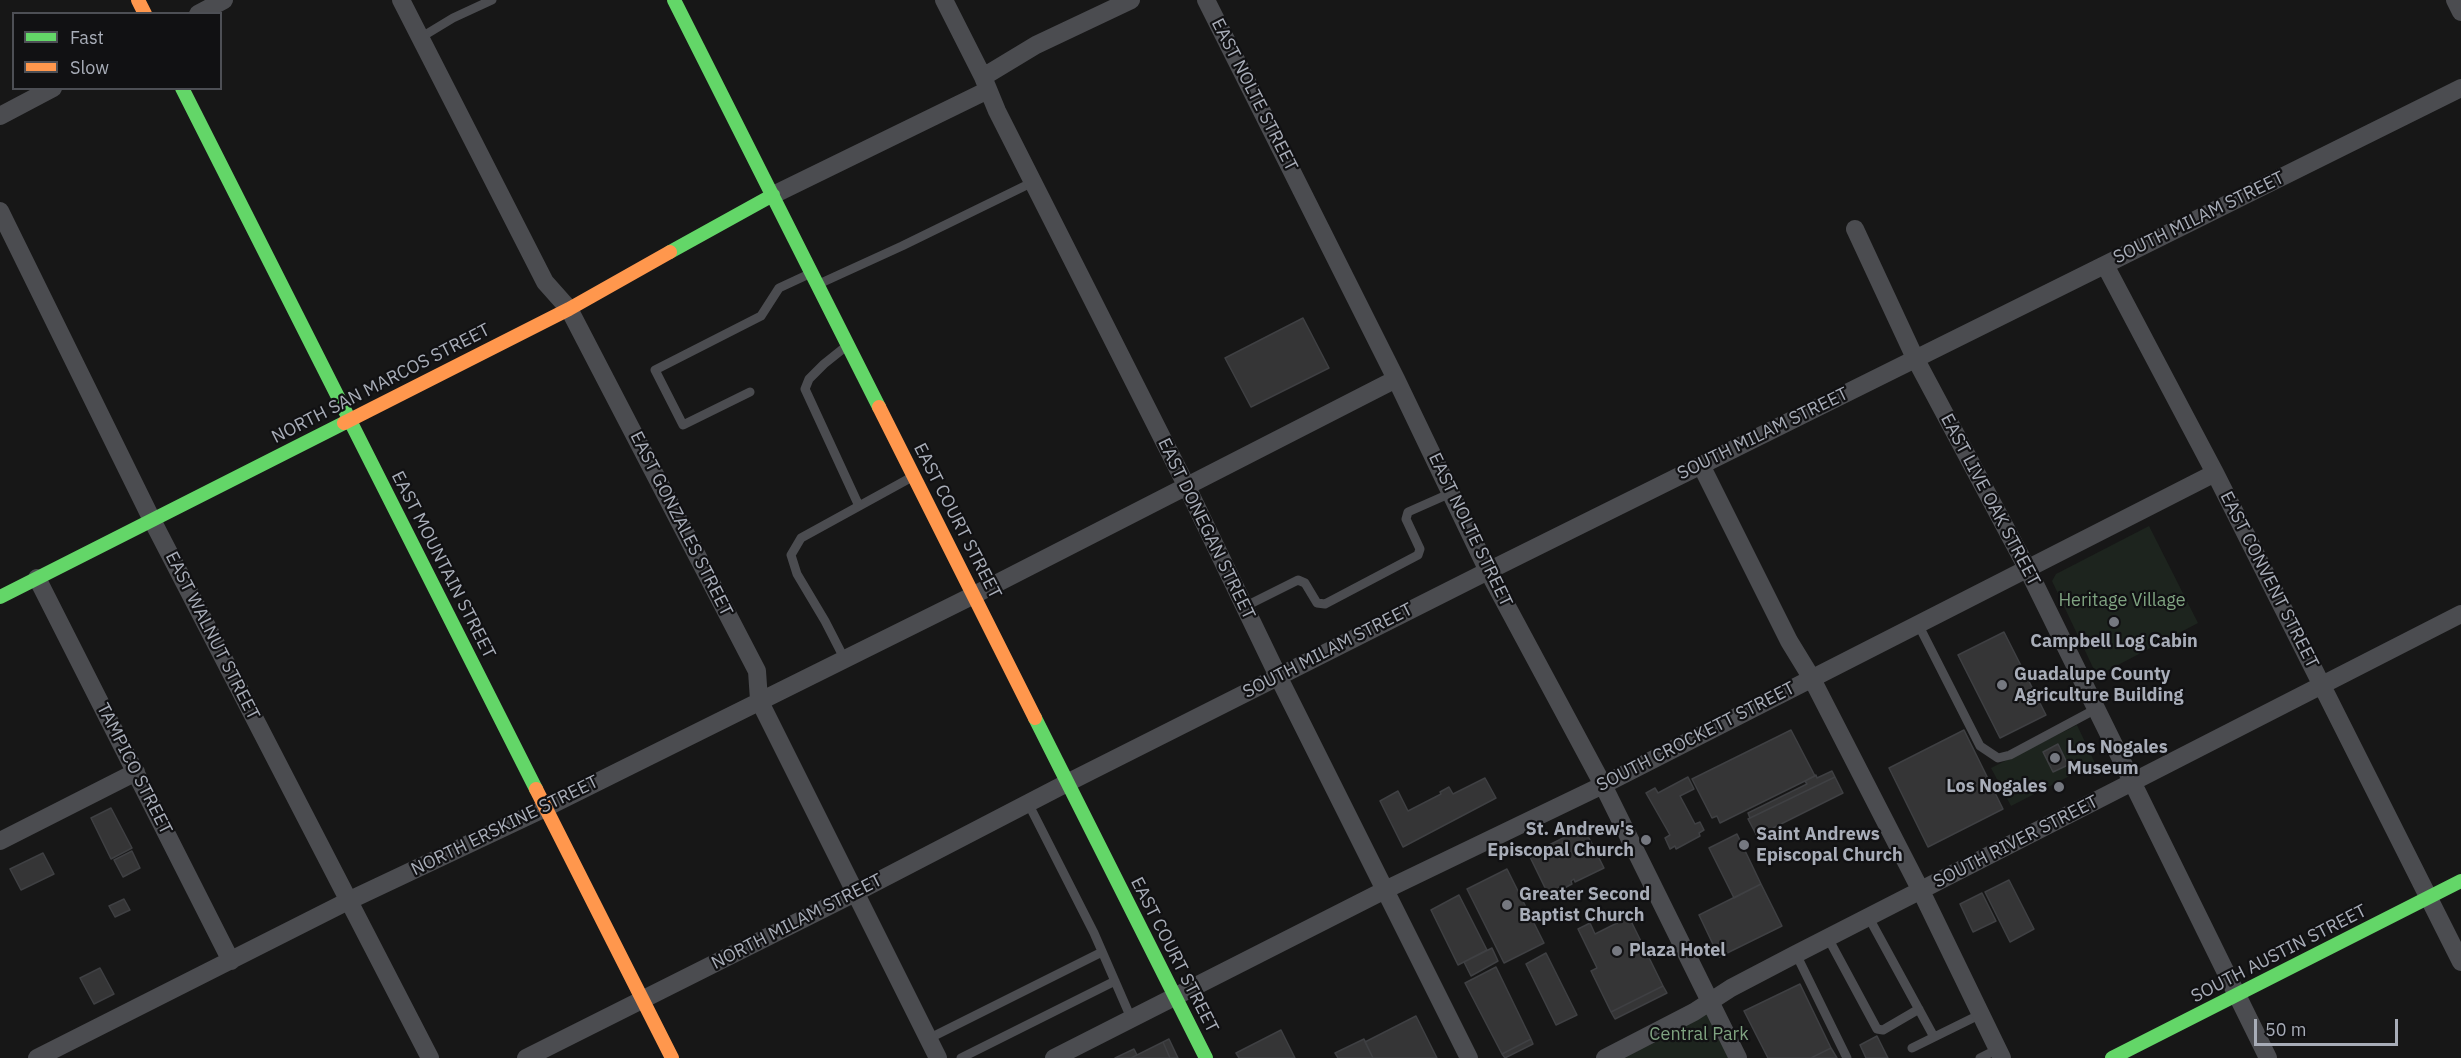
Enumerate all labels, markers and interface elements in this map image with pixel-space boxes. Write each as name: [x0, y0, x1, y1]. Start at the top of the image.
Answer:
legend: [12, 12, 222, 90]
street label: EAST NOLTE STREET: [1206, 15, 1302, 175]
text: Fast: [70, 26, 104, 49]
text: Slow: [70, 56, 109, 79]
street label: SOUTH MILAM STREET: [2110, 167, 2288, 269]
street label: NORTH SAN MARCOS STREET: [268, 319, 494, 449]
street label: SOUTH MILAM STREET: [1674, 383, 1852, 485]
street label: EAST LIVE OAK STREET: [1935, 410, 2045, 590]
street label: EAST GONZALES STREET: [625, 428, 737, 620]
street label: EAST DONEGAN STREET: [1153, 435, 1259, 623]
street label: EAST COURT STREET: [908, 440, 1006, 602]
street label: EAST NOLTE STREET: [1423, 450, 1517, 610]
street label: EAST MOUNTAIN STREET: [386, 468, 500, 662]
street label: EAST CONVENT STREET: [2215, 488, 2323, 672]
street label: EAST WALNUT STREET: [160, 548, 264, 724]
park label: Heritage Village: [2058, 590, 2186, 612]
street label: SOUTH MILAM STREET: [1240, 599, 1416, 703]
marker: Campbell Log Cabin: [2107, 615, 2121, 629]
place label: Campbell Log Cabin: [2030, 631, 2198, 653]
place label: Guadalupe County Agriculture Building: [2014, 664, 2183, 706]
street label: SOUTH CROCKETT STREET: [1593, 678, 1799, 796]
marker: Guadalupe County Agriculture Building: [1995, 678, 2009, 692]
street label: TAMPICO STREET: [92, 700, 176, 838]
place label: Los Nogales Museum: [2067, 737, 2168, 780]
marker: Los Nogales Museum: [2048, 751, 2062, 765]
street label: NORTH ERSKINE STREET: [408, 771, 602, 881]
place label: Los Nogales: [1946, 776, 2047, 798]
marker: Los Nogales: [2052, 780, 2066, 794]
street label: SOUTH RIVER STREET: [1930, 791, 2102, 893]
place label: St. Andrew's Episcopal Church: [1487, 819, 1634, 862]
place label: Saint Andrews Episcopal Church: [1756, 824, 1903, 866]
marker: St. Andrew's Episcopal Church: [1639, 833, 1653, 847]
marker: Saint Andrews Episcopal Church: [1737, 838, 1751, 852]
street label: NORTH MILAM STREET: [708, 870, 886, 974]
street label: EAST COURT STREET: [1125, 874, 1223, 1036]
place label: Greater Second Baptist Church: [1519, 884, 1650, 926]
marker: Greater Second Baptist Church: [1500, 898, 1514, 912]
street label: SOUTH AUSTIN STREET: [2188, 900, 2370, 1008]
place label: Plaza Hotel: [1629, 940, 1726, 962]
marker: Plaza Hotel: [1610, 944, 1624, 958]
scale bar: [2257, 1007, 2401, 1045]
text: 50 m: [2265, 1018, 2307, 1041]
park label: Central Park: [1649, 1024, 1749, 1046]

